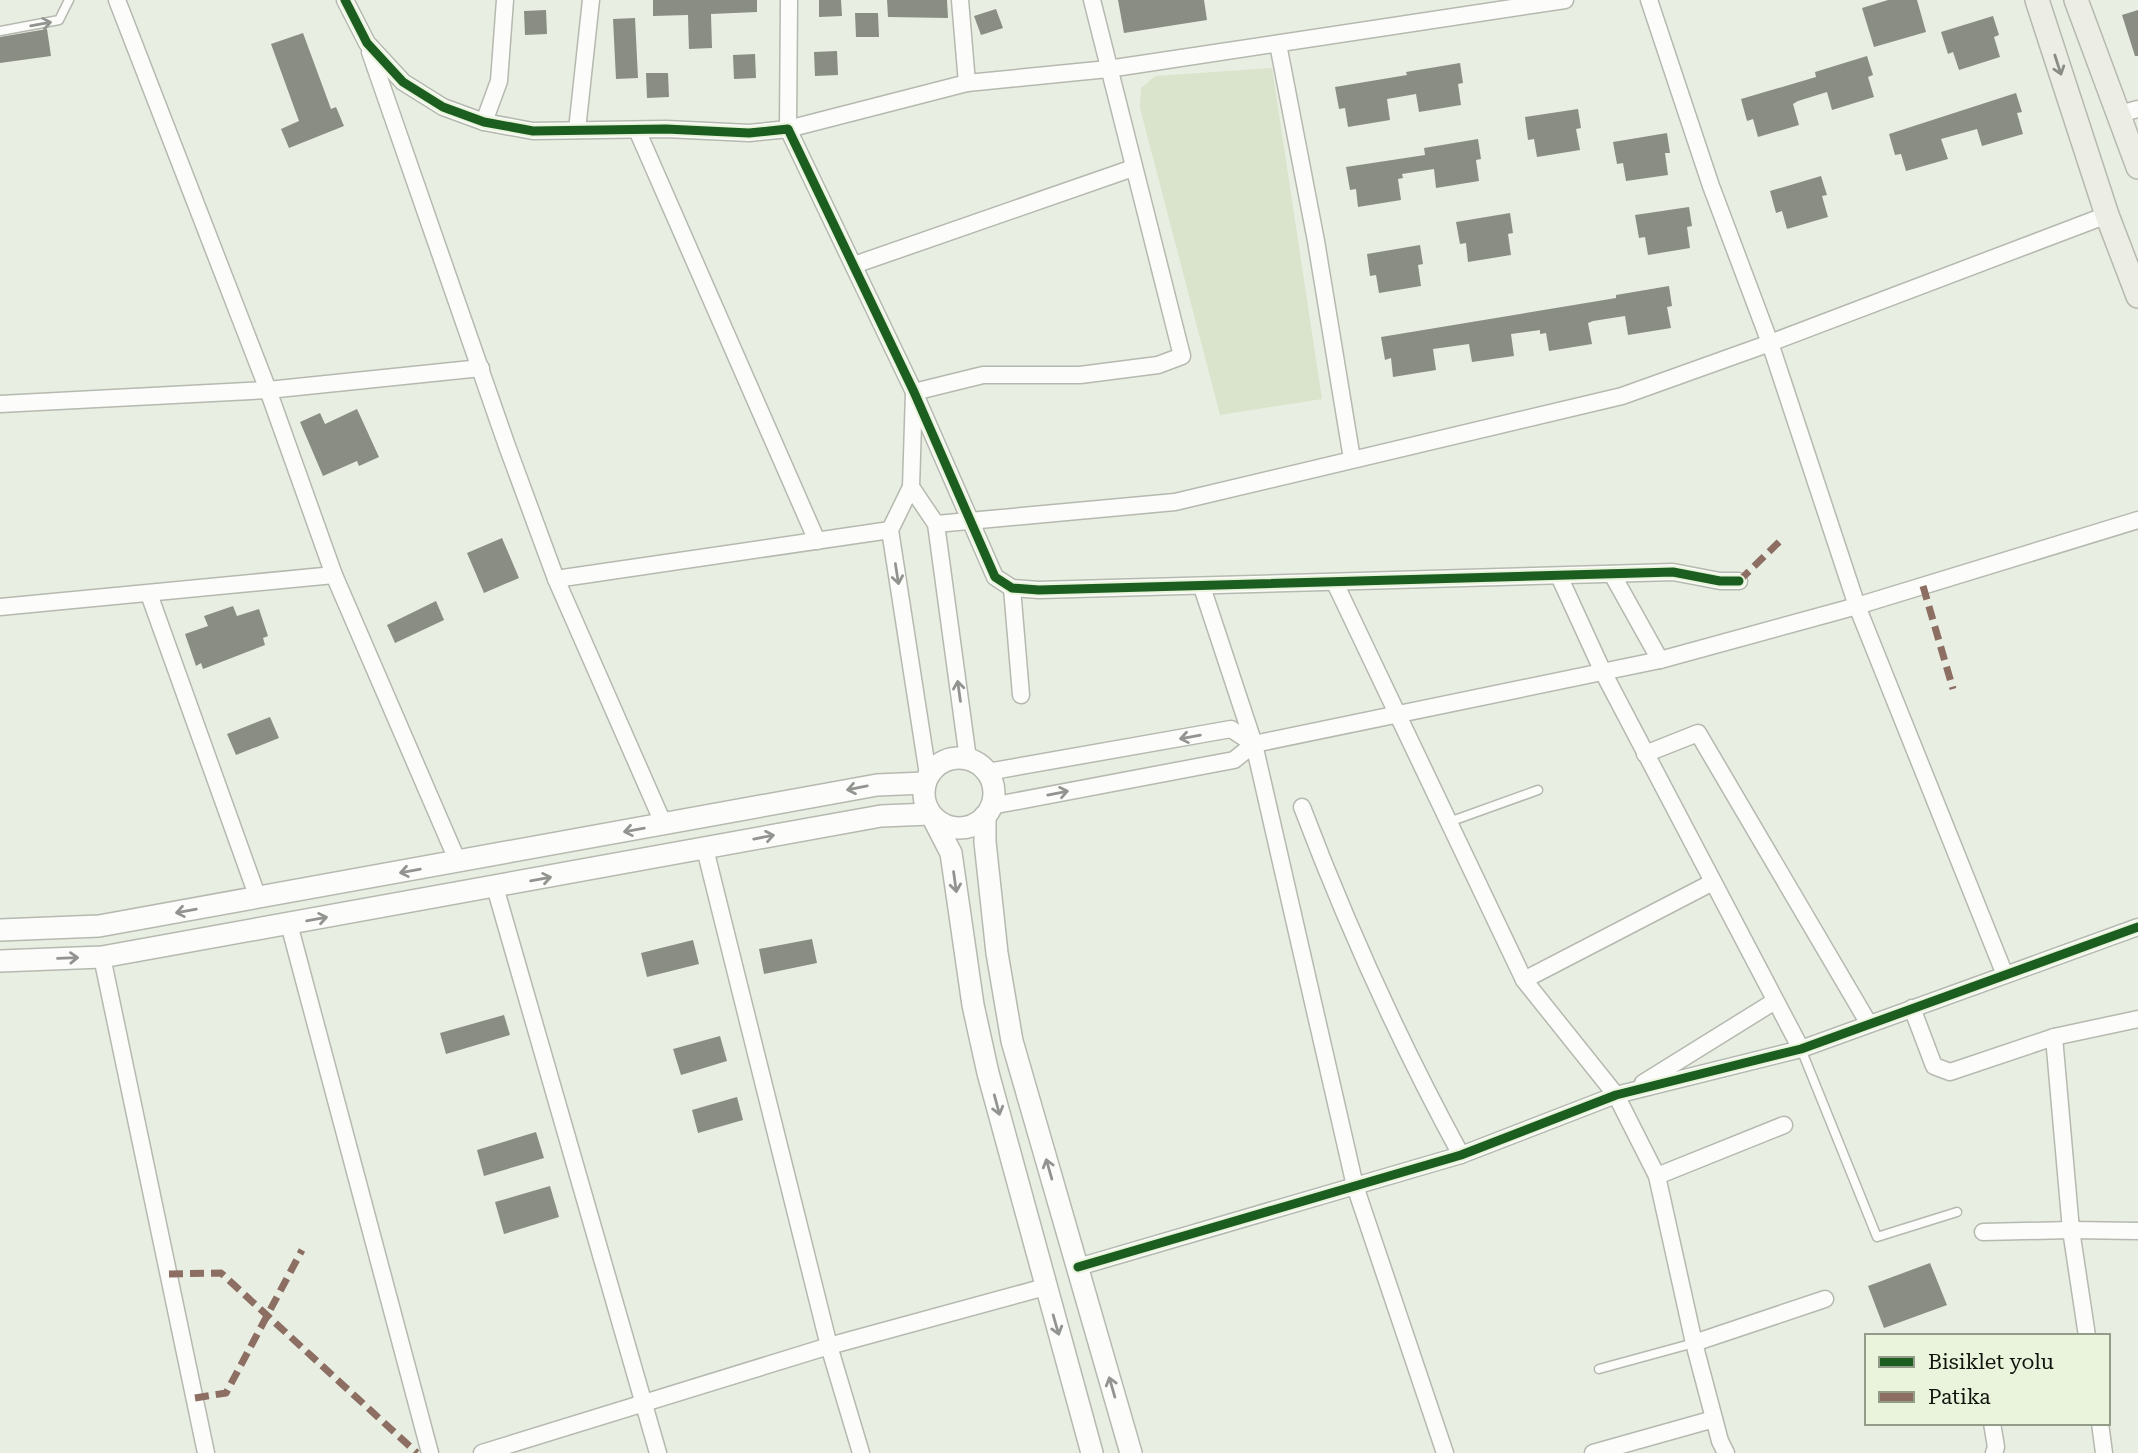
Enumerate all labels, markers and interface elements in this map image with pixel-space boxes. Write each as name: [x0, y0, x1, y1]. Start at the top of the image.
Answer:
one-way arrow: [29, 16, 52, 30]
one-way arrow: [2053, 53, 2065, 75]
one-way arrow: [891, 562, 904, 585]
one-way arrow: [952, 680, 965, 703]
one-way arrow: [1179, 730, 1202, 744]
one-way arrow: [846, 782, 869, 796]
one-way arrow: [1046, 786, 1069, 799]
one-way arrow: [623, 824, 646, 837]
one-way arrow: [753, 830, 775, 844]
one-way arrow: [399, 865, 422, 878]
one-way arrow: [949, 870, 962, 892]
one-way arrow: [529, 871, 552, 885]
one-way arrow: [175, 904, 198, 918]
one-way arrow: [305, 912, 328, 925]
one-way arrow: [56, 952, 79, 965]
one-way arrow: [991, 1093, 1004, 1116]
one-way arrow: [1042, 1158, 1055, 1180]
one-way arrow: [1050, 1313, 1063, 1335]
legend: [1865, 1334, 2110, 1425]
text: Bisiklet yolu: [1928, 1350, 2054, 1374]
one-way arrow: [1105, 1377, 1118, 1399]
text: Patika: [1928, 1385, 1991, 1409]

